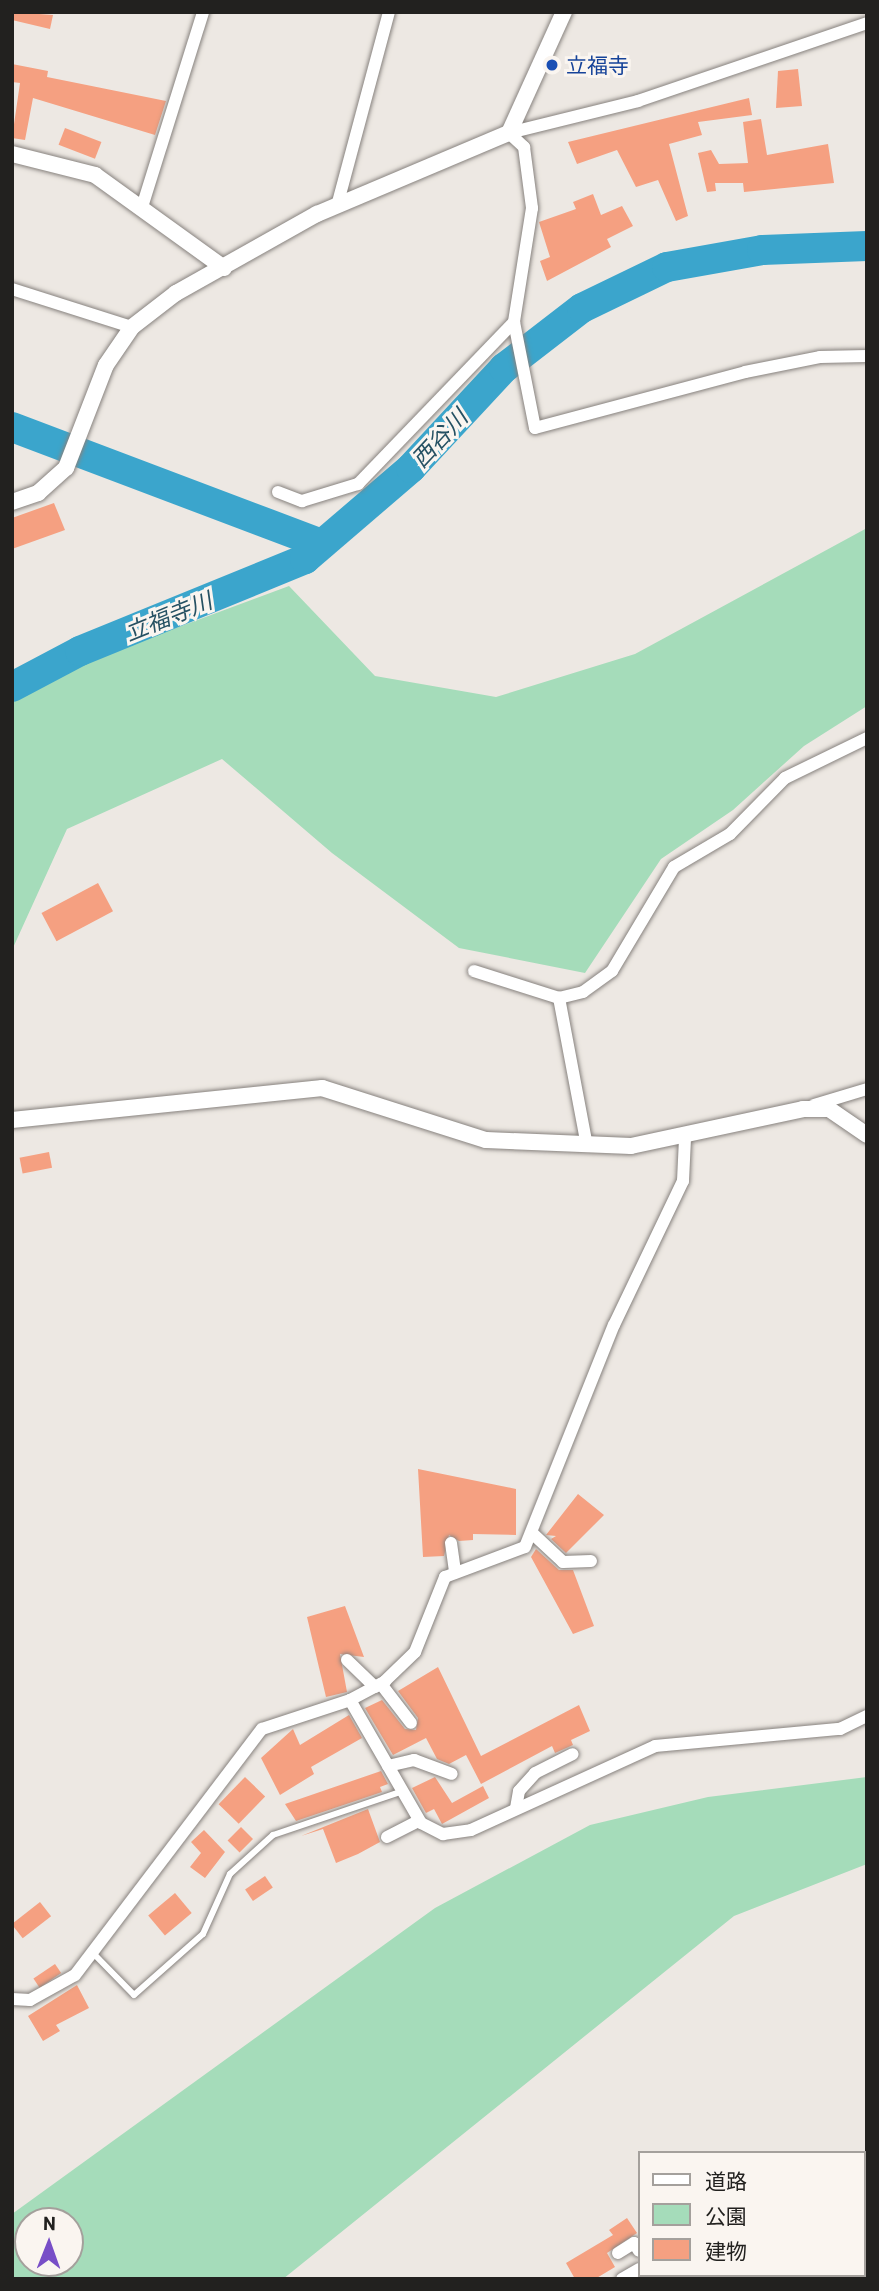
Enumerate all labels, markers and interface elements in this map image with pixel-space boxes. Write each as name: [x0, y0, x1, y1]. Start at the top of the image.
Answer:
place label: 立福寺: [566, 52, 629, 78]
marker: 立福寺: [544, 57, 560, 73]
water label: 西谷川: [405, 403, 473, 473]
water label: 立福寺川: [120, 586, 216, 646]
legend: [638, 2151, 865, 2277]
text: 道路: [705, 2168, 747, 2193]
text: 公園: [705, 2203, 747, 2228]
north arrow: [14, 2207, 84, 2277]
text: N: [43, 2211, 56, 2234]
text: 建物: [705, 2238, 747, 2263]

